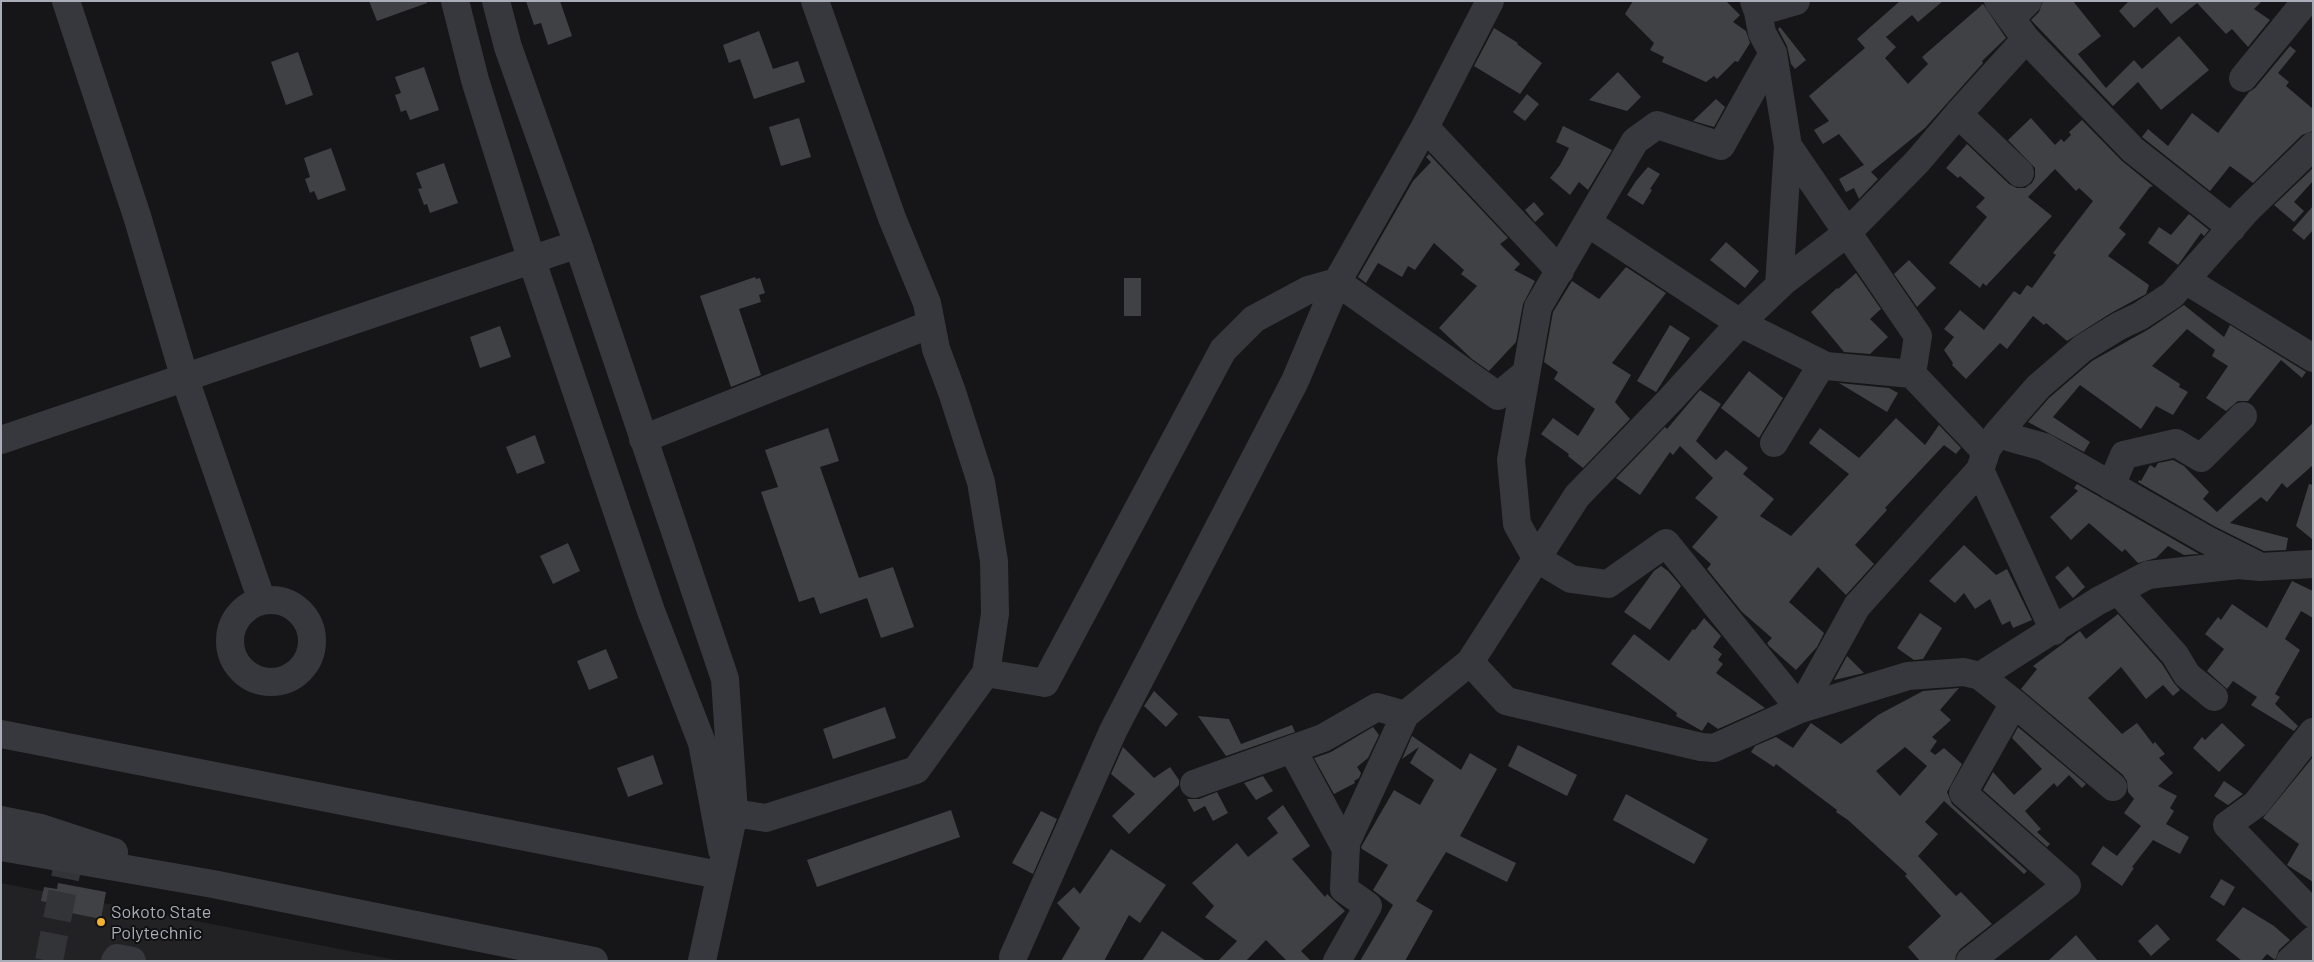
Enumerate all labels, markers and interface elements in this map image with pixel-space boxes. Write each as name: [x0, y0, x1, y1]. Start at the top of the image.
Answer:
place label: Sokoto State Polytechnic: [111, 901, 211, 944]
marker: Sokoto State Polytechnic: [95, 916, 107, 928]

